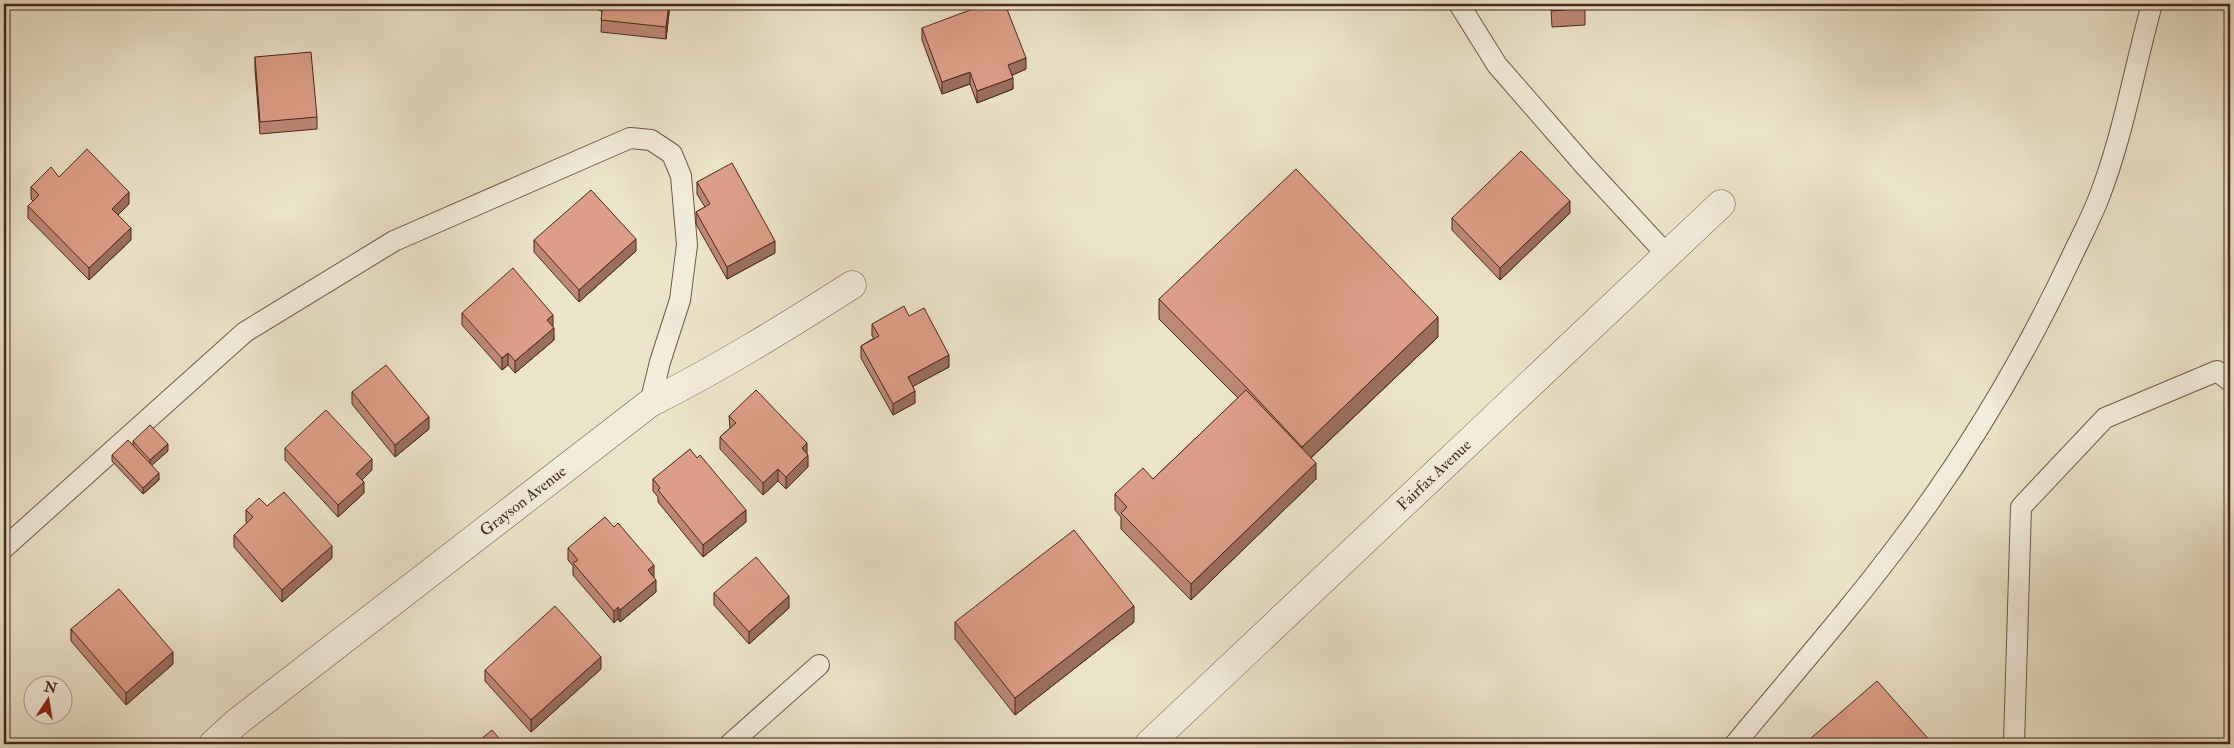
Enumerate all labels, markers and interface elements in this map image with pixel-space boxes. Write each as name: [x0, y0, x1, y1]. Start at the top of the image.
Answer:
street label: Fairfax Avenue: [1393, 435, 1476, 515]
street label: Grayson Avenue: [476, 461, 571, 541]
north arrow: [22, 676, 72, 726]
text: N: [42, 678, 59, 697]

